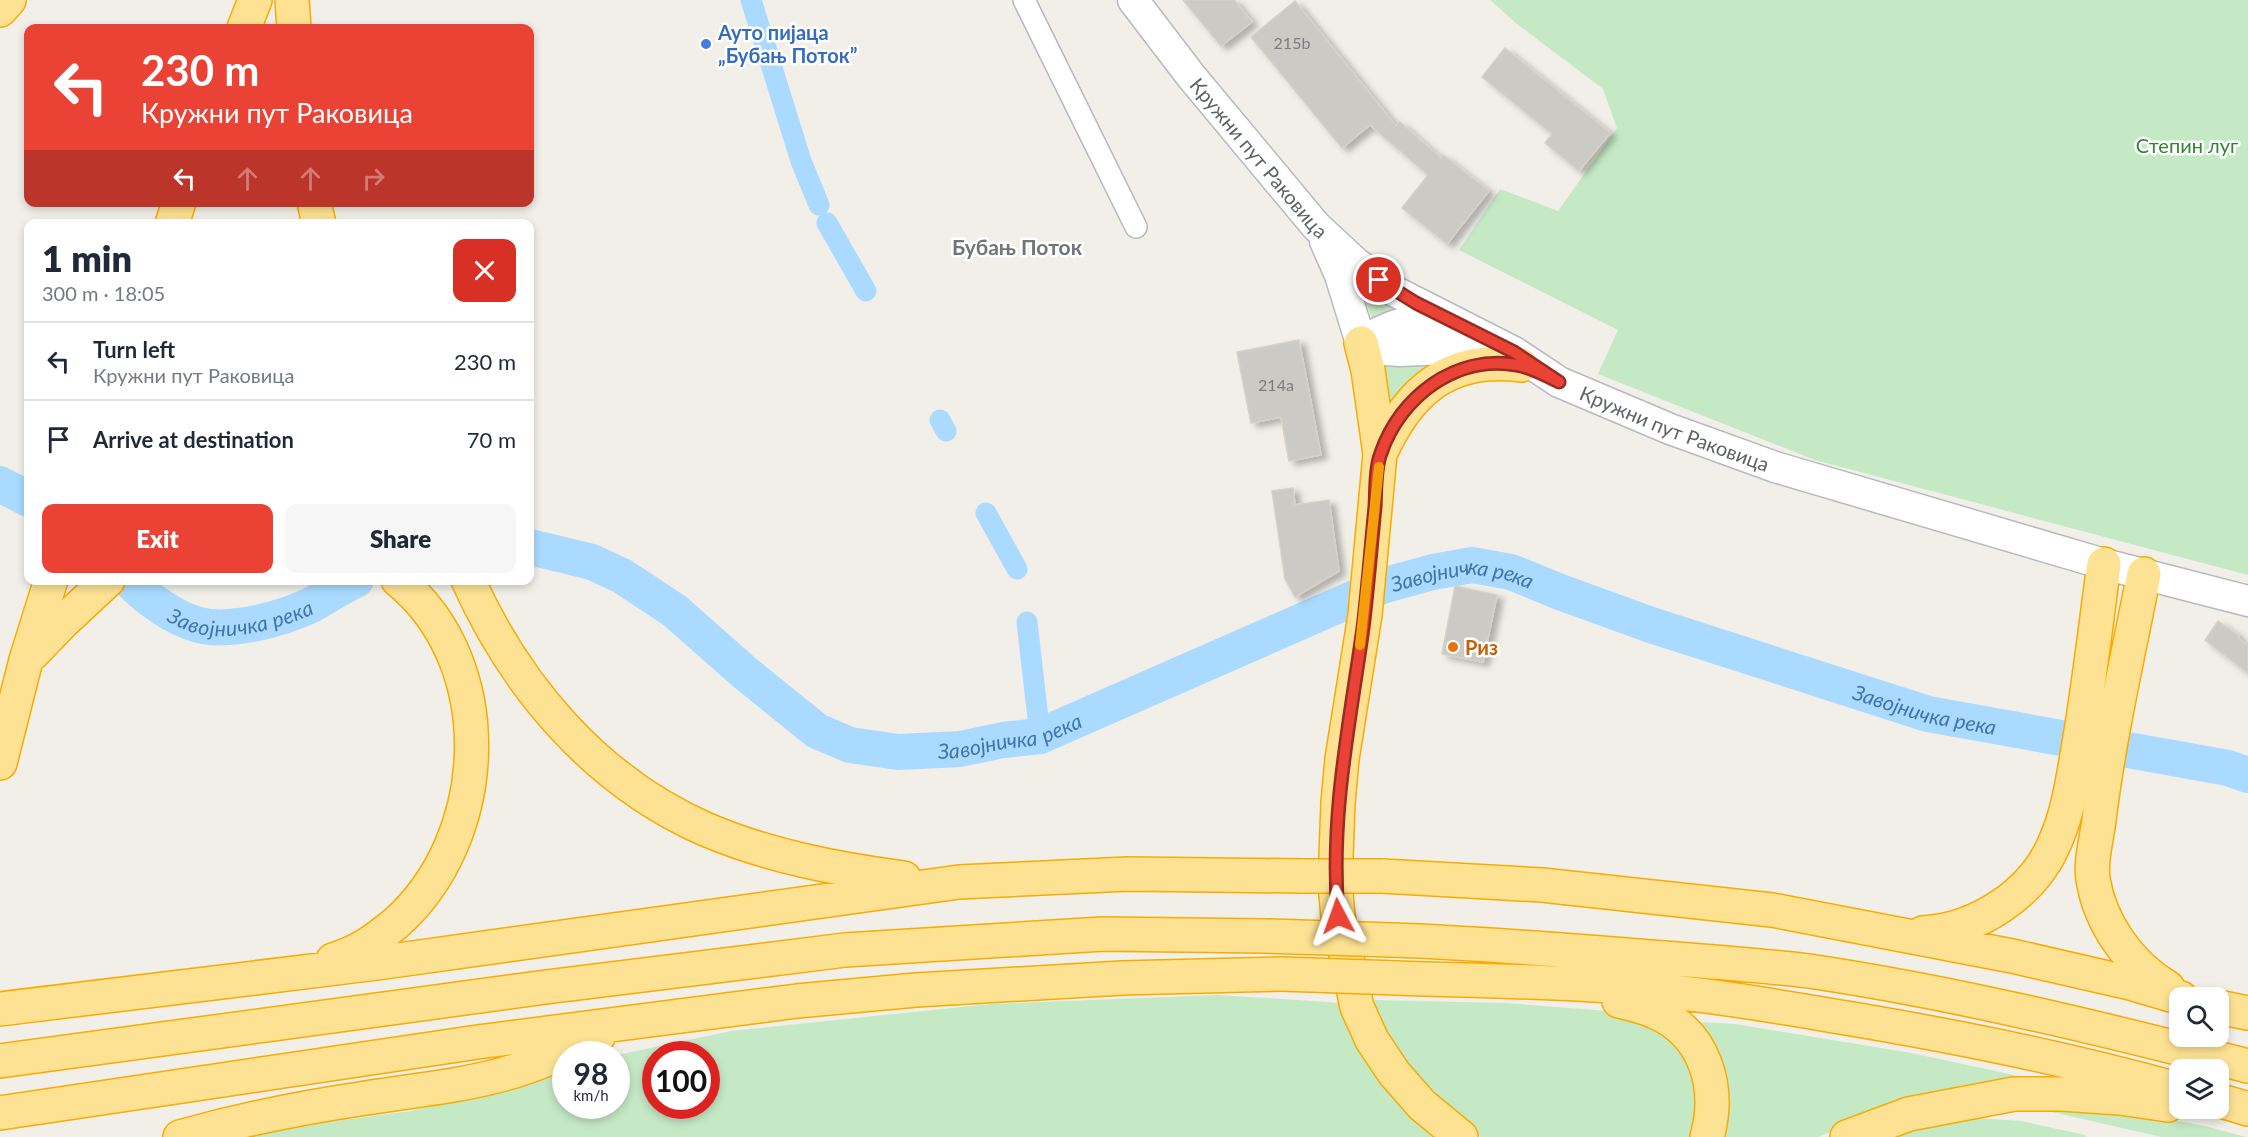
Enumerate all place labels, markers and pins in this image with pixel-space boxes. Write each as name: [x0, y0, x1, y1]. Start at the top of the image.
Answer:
place label: Ауто пијаца „Бубањ Поток”: [717, 20, 858, 67]
marker: Ауто пијаца „Бубањ Поток”: [699, 37, 713, 51]
pin: [1353, 254, 1404, 305]
place label: Риз: [1465, 635, 1498, 659]
marker: Риз: [1446, 640, 1460, 654]

